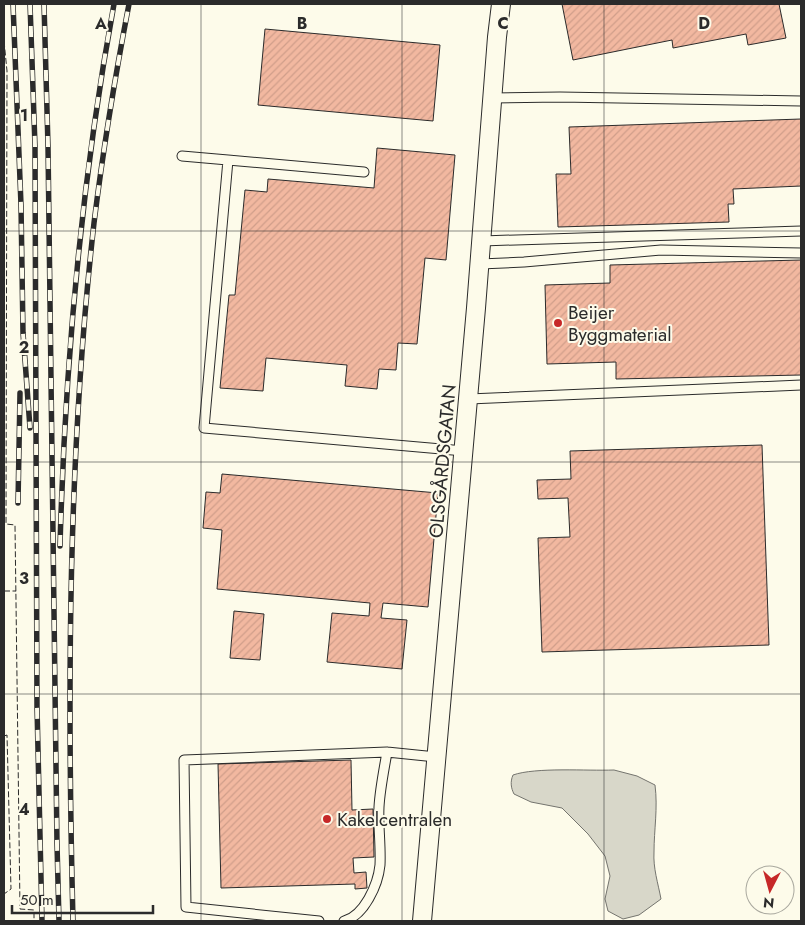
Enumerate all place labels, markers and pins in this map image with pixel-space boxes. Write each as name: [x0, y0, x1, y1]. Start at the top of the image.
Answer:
place label: Beijer Byggmaterial: [568, 299, 672, 348]
marker: Beijer Byggmaterial: [552, 317, 564, 329]
place label: Kakelcentralen: [337, 806, 452, 833]
marker: Kakelcentralen: [321, 813, 333, 825]

